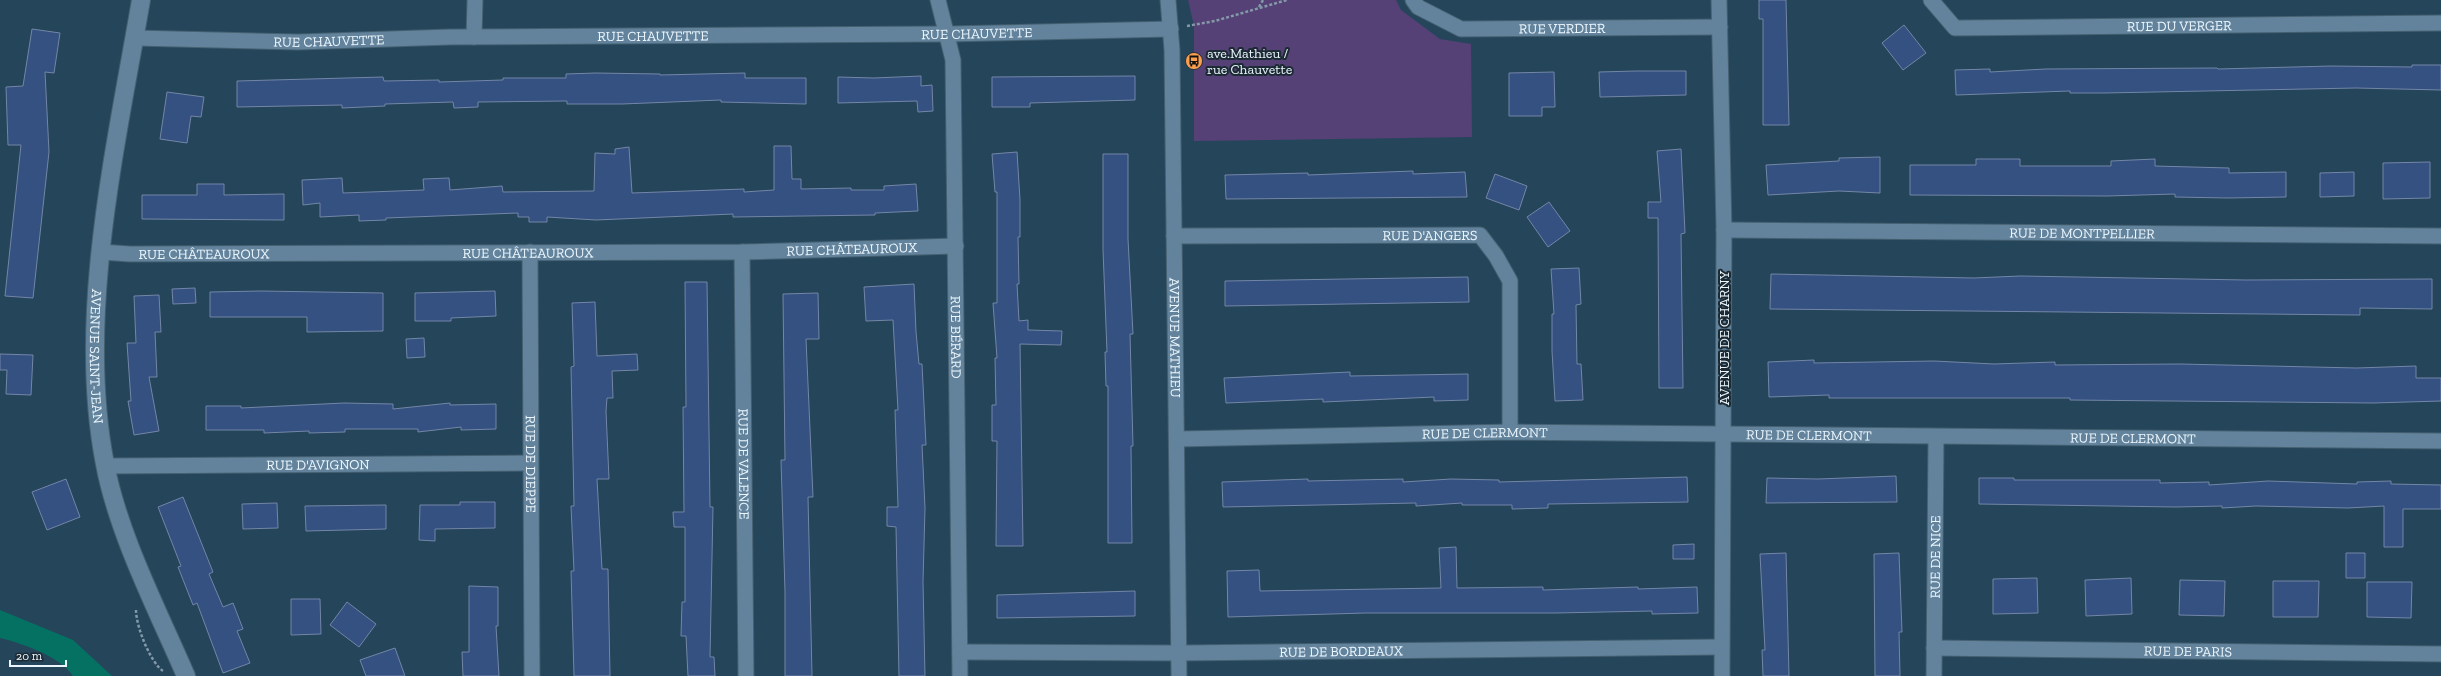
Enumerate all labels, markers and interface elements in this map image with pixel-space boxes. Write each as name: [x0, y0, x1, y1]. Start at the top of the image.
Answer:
street label: RUE DU VERGER: [2127, 17, 2232, 35]
street label: RUE VERDIER: [1519, 20, 1606, 38]
street label: RUE CHAUVETTE: [921, 24, 1033, 43]
street label: RUE CHAUVETTE: [597, 27, 708, 45]
street label: RUE CHAUVETTE: [273, 31, 385, 51]
place label: ave.Mathieu / rue Chauvette: [1207, 45, 1293, 78]
bus stop icon: ave.Mathieu / rue Chauvette: [1184, 51, 1204, 71]
street label: RUE DE MONTPELLIER: [2009, 224, 2155, 243]
street label: RUE D'ANGERS: [1383, 227, 1477, 244]
street label: RUE CHÂTEAUROUX: [786, 239, 918, 260]
street label: RUE CHÂTEAUROUX: [462, 244, 594, 262]
street label: RUE CHÂTEAUROUX: [138, 246, 270, 263]
street label: AVENUE DE CHARNY: [1716, 270, 1733, 405]
street label: AVENUE MATHIEU: [1166, 278, 1184, 398]
street label: AVENUE SAINT-JEAN: [86, 289, 107, 425]
street label: RUE BÉRARD: [947, 296, 965, 379]
street label: RUE DE VALENCE: [734, 408, 753, 520]
street label: RUE DE DIEPPE: [522, 415, 539, 513]
street label: RUE DE CLERMONT: [1422, 424, 1548, 443]
street label: RUE DE CLERMONT: [1746, 426, 1872, 445]
street label: RUE DE CLERMONT: [2070, 429, 2196, 448]
street label: RUE D'AVIGNON: [266, 456, 370, 474]
street label: RUE DE NICE: [1927, 515, 1944, 599]
scale bar: [10, 642, 66, 668]
street label: RUE DE PARIS: [2144, 642, 2232, 661]
street label: RUE DE BORDEAUX: [1279, 643, 1403, 661]
text: 20 m: [16, 649, 43, 663]

